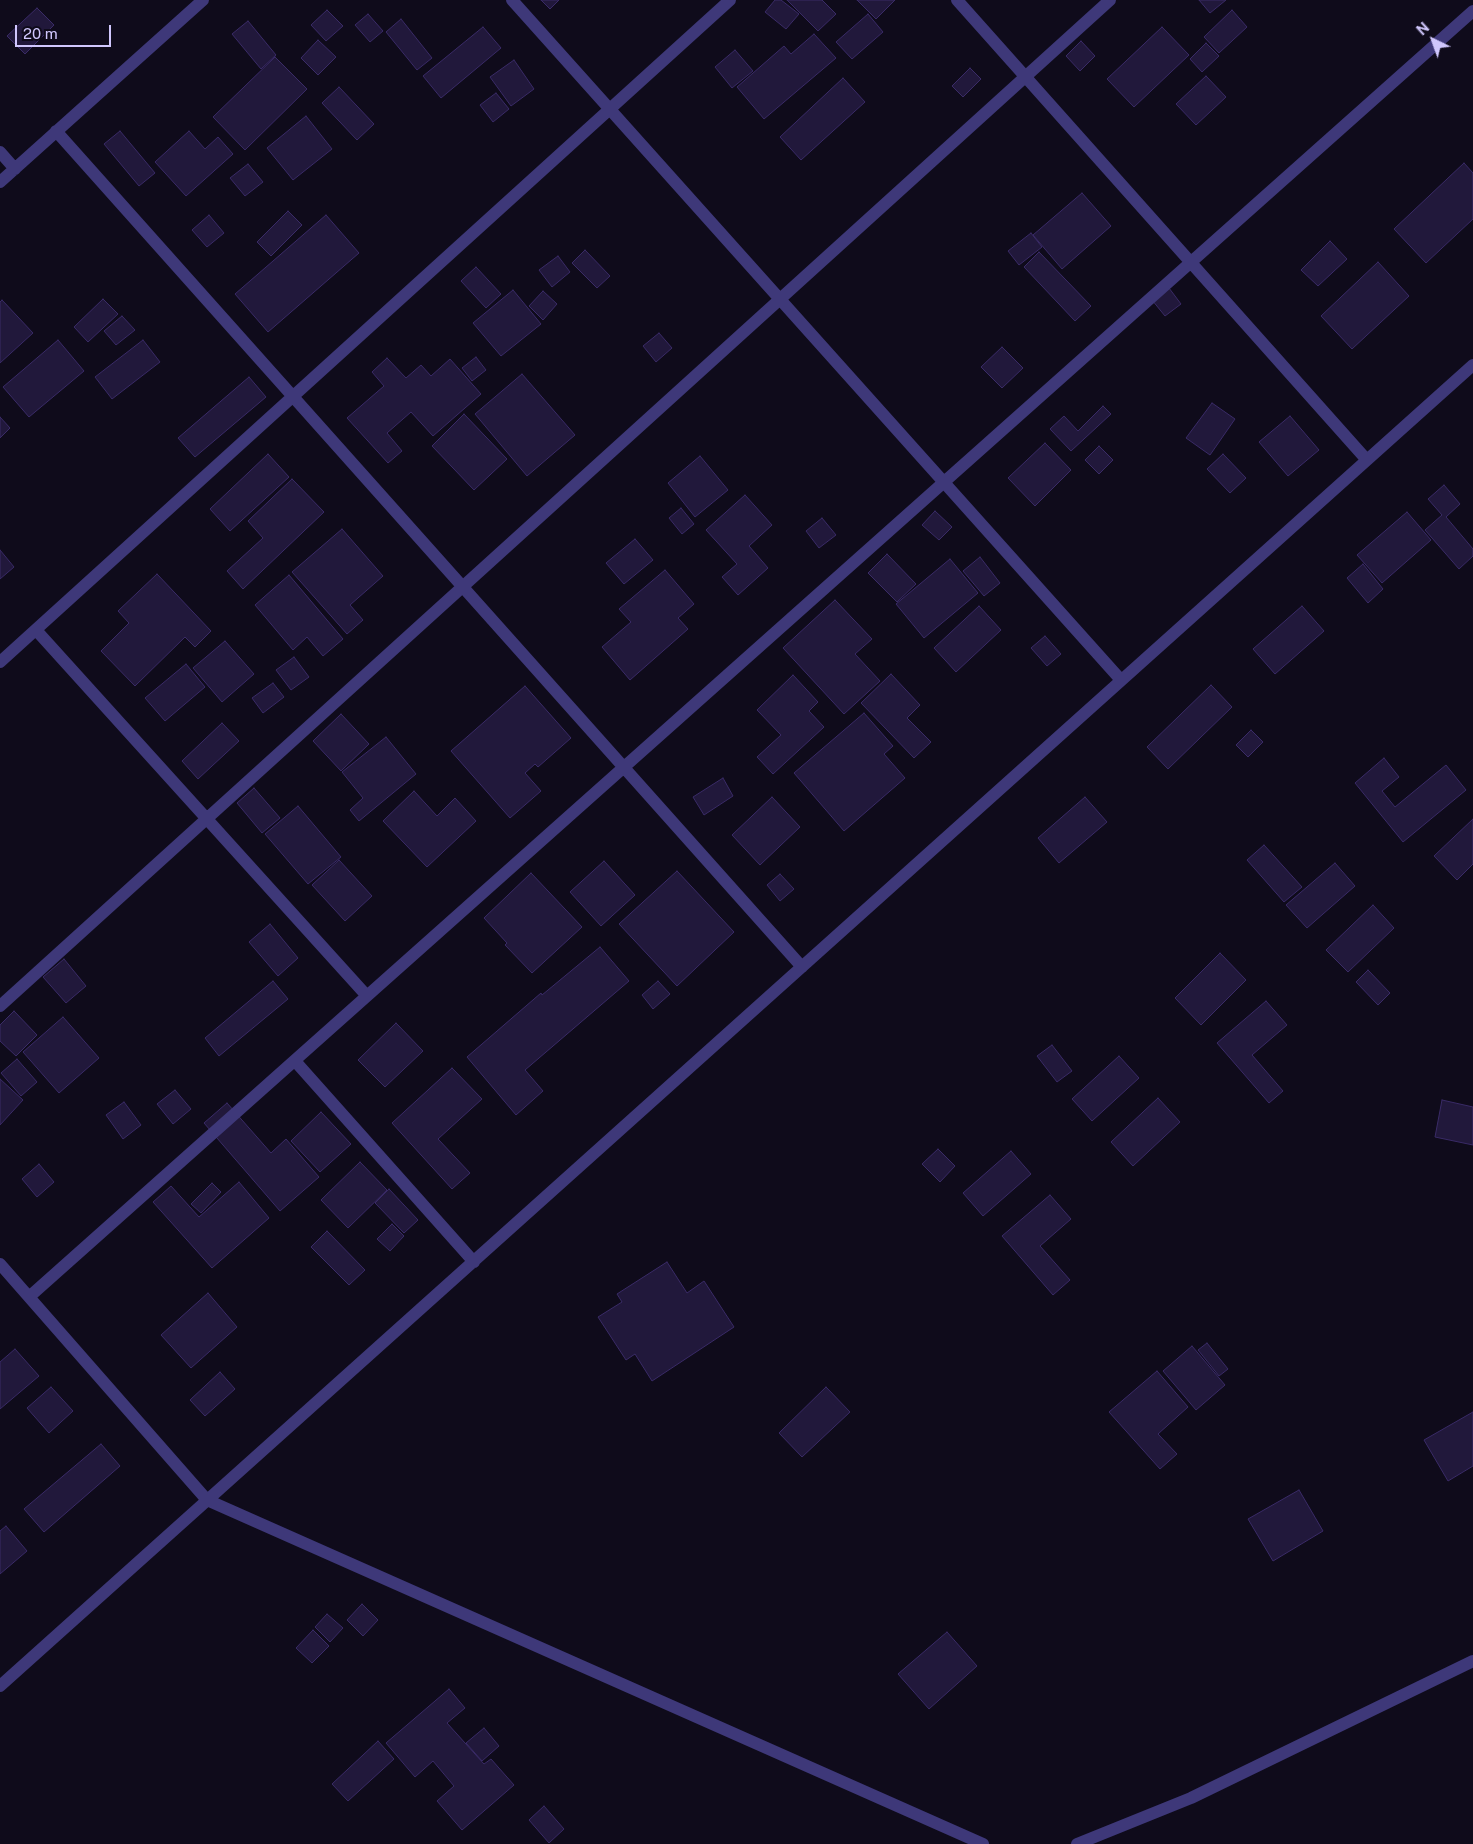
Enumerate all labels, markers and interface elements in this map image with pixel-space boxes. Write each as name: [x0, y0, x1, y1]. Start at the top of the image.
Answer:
scale bar: [18, 15, 114, 47]
north arrow: [1408, 15, 1458, 65]
text: N: [1414, 19, 1432, 38]
text: 20 m: [23, 25, 58, 42]

